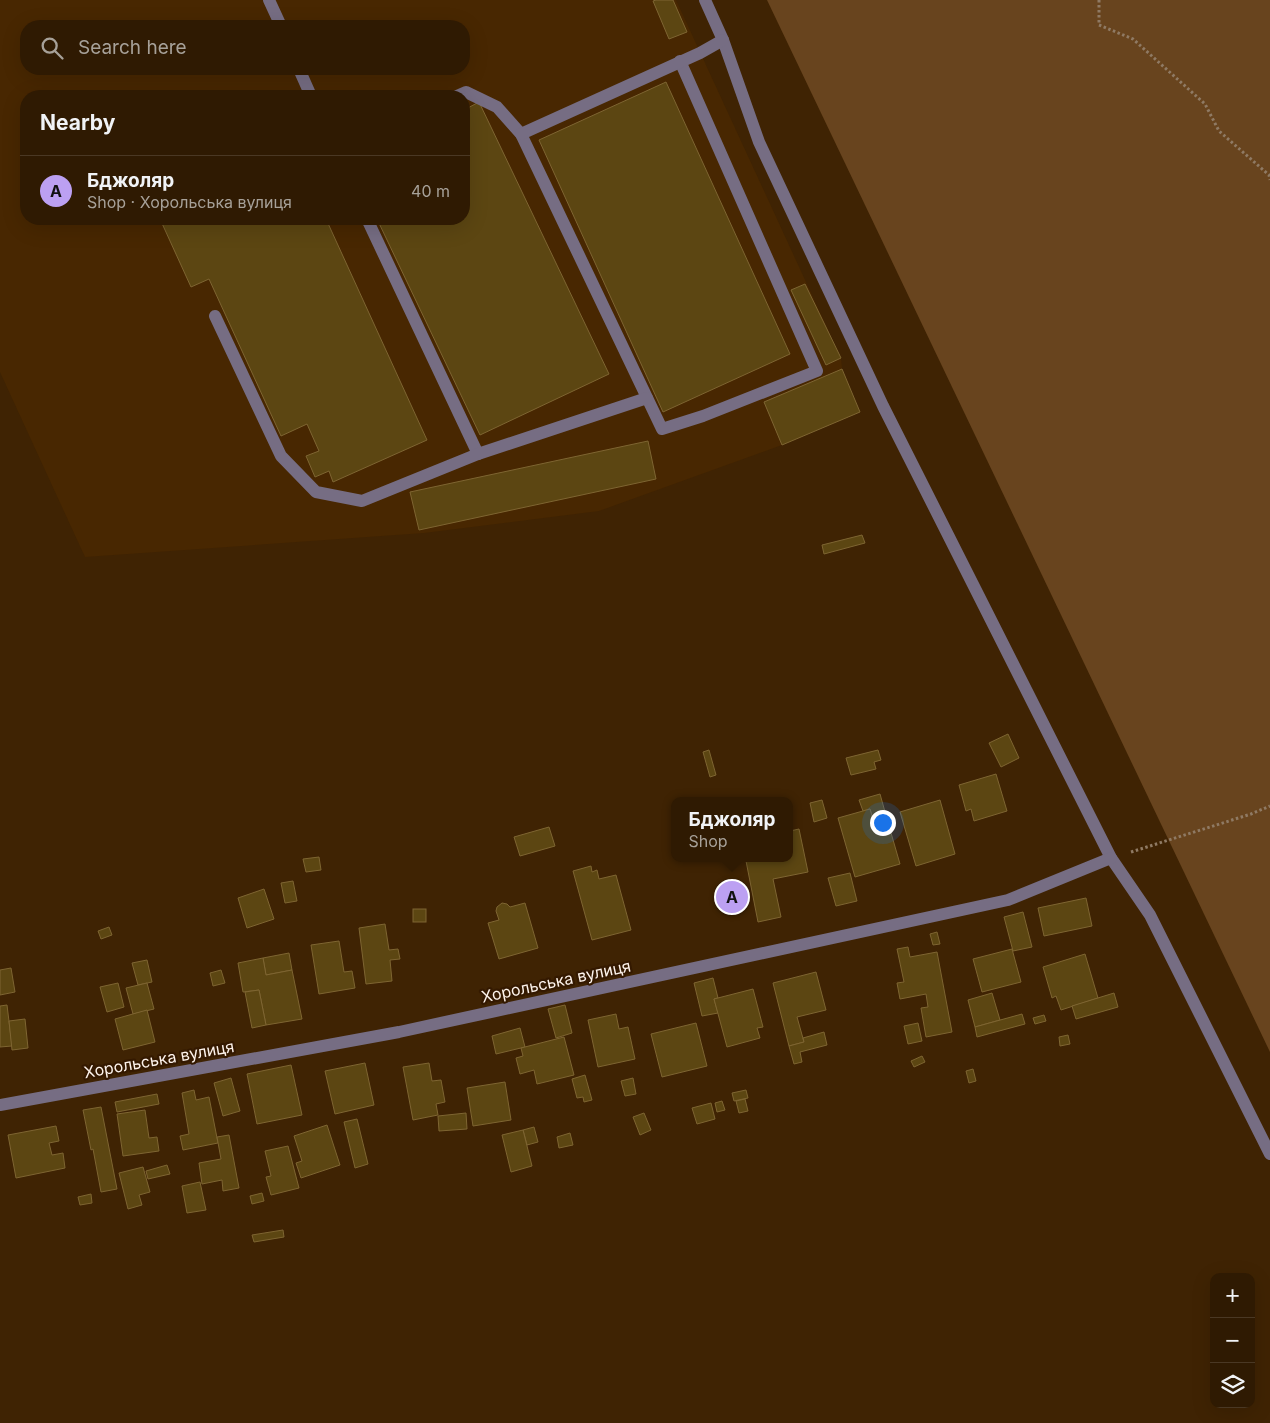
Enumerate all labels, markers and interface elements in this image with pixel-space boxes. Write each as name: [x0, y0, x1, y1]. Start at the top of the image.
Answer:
search box: [20, 20, 470, 75]
icon: search: [38, 34, 66, 62]
text: Search here: [78, 36, 187, 59]
text: Nearby: [40, 110, 115, 135]
text: Бджоляр: [87, 169, 174, 192]
text: A: [50, 181, 62, 201]
text: 40 m: [411, 181, 450, 201]
text: Shop · Хорольська вулиця: [87, 192, 292, 212]
popup: [671, 797, 793, 862]
text: Бджоляр: [688, 808, 776, 831]
your location: [870, 810, 896, 836]
text: Shop: [688, 831, 728, 851]
pin: A: [716, 878, 748, 916]
street label: Хорольська вулиця: [479, 955, 633, 1007]
street label: Хорольська вулиця: [82, 1036, 236, 1082]
map controls: [1210, 1273, 1255, 1408]
button: +: [1210, 1273, 1255, 1318]
button: −: [1210, 1318, 1255, 1363]
button: layers: [1210, 1363, 1255, 1408]

